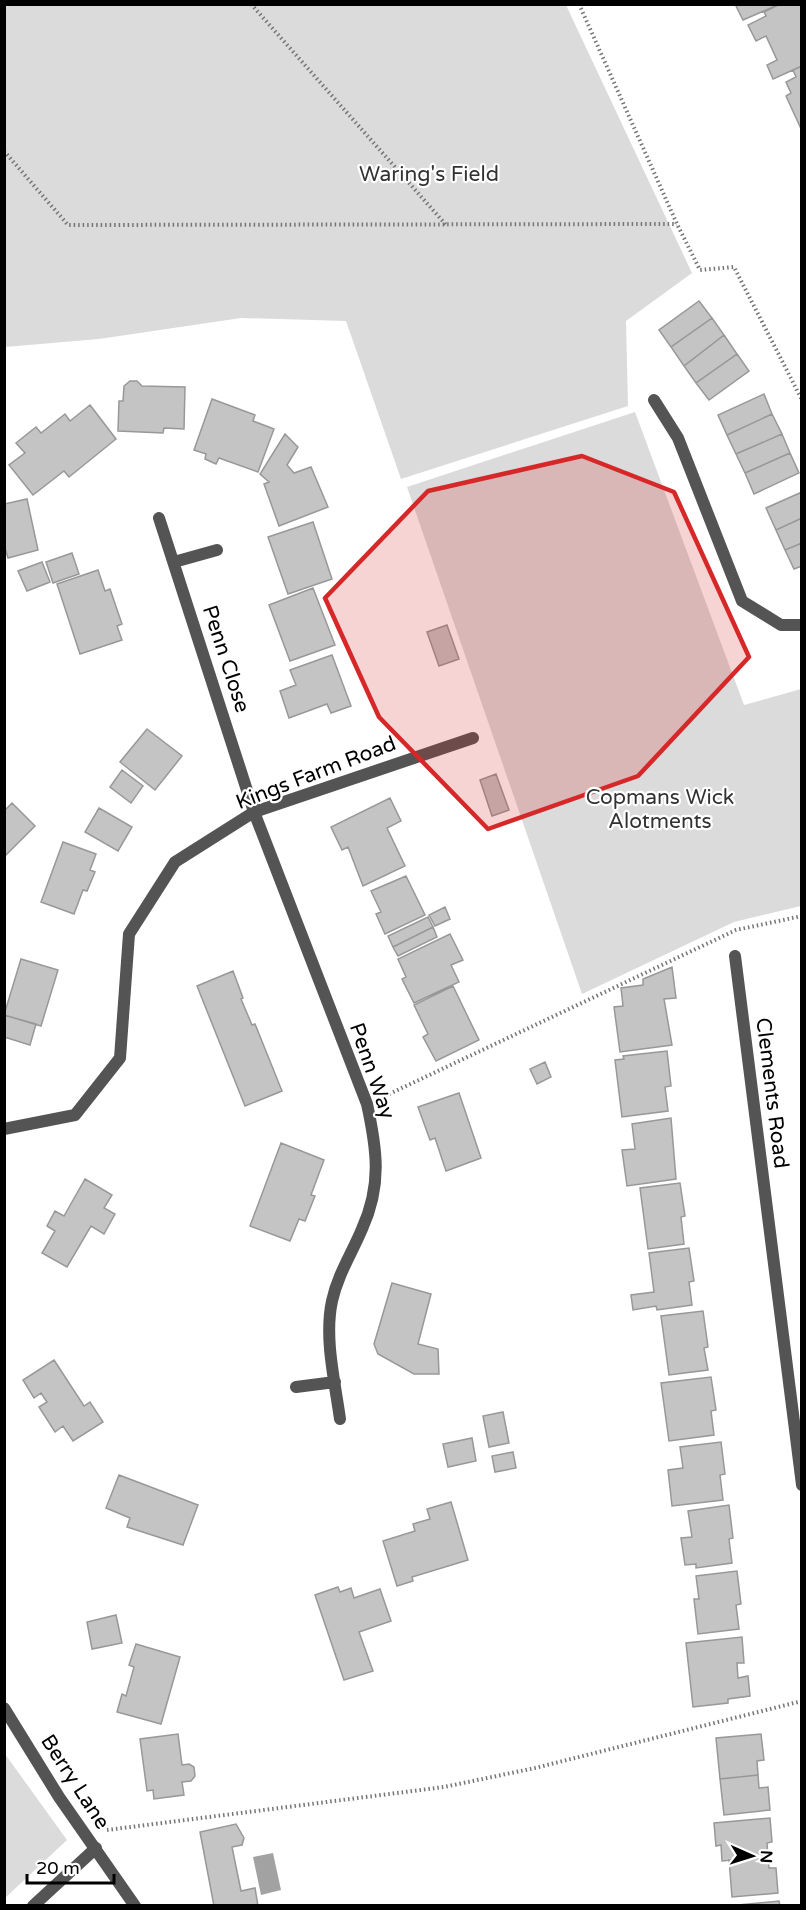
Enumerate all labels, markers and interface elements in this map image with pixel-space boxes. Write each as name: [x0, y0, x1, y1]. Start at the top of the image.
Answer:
park label: Waring's Field: [359, 162, 499, 187]
street label: Penn Close: [197, 602, 255, 716]
street label: Kings Farm Road: [232, 731, 400, 815]
park label: Copmans Wick Alotments: [586, 785, 734, 834]
street label: Clements Road: [750, 1016, 794, 1170]
street label: Penn Way: [344, 1020, 400, 1122]
street label: Berry Lane: [35, 1730, 115, 1834]
north arrow: [722, 1826, 782, 1886]
scale bar: [27, 1847, 114, 1885]
text: N: [756, 1850, 776, 1864]
text: 20 m: [36, 1857, 80, 1879]

